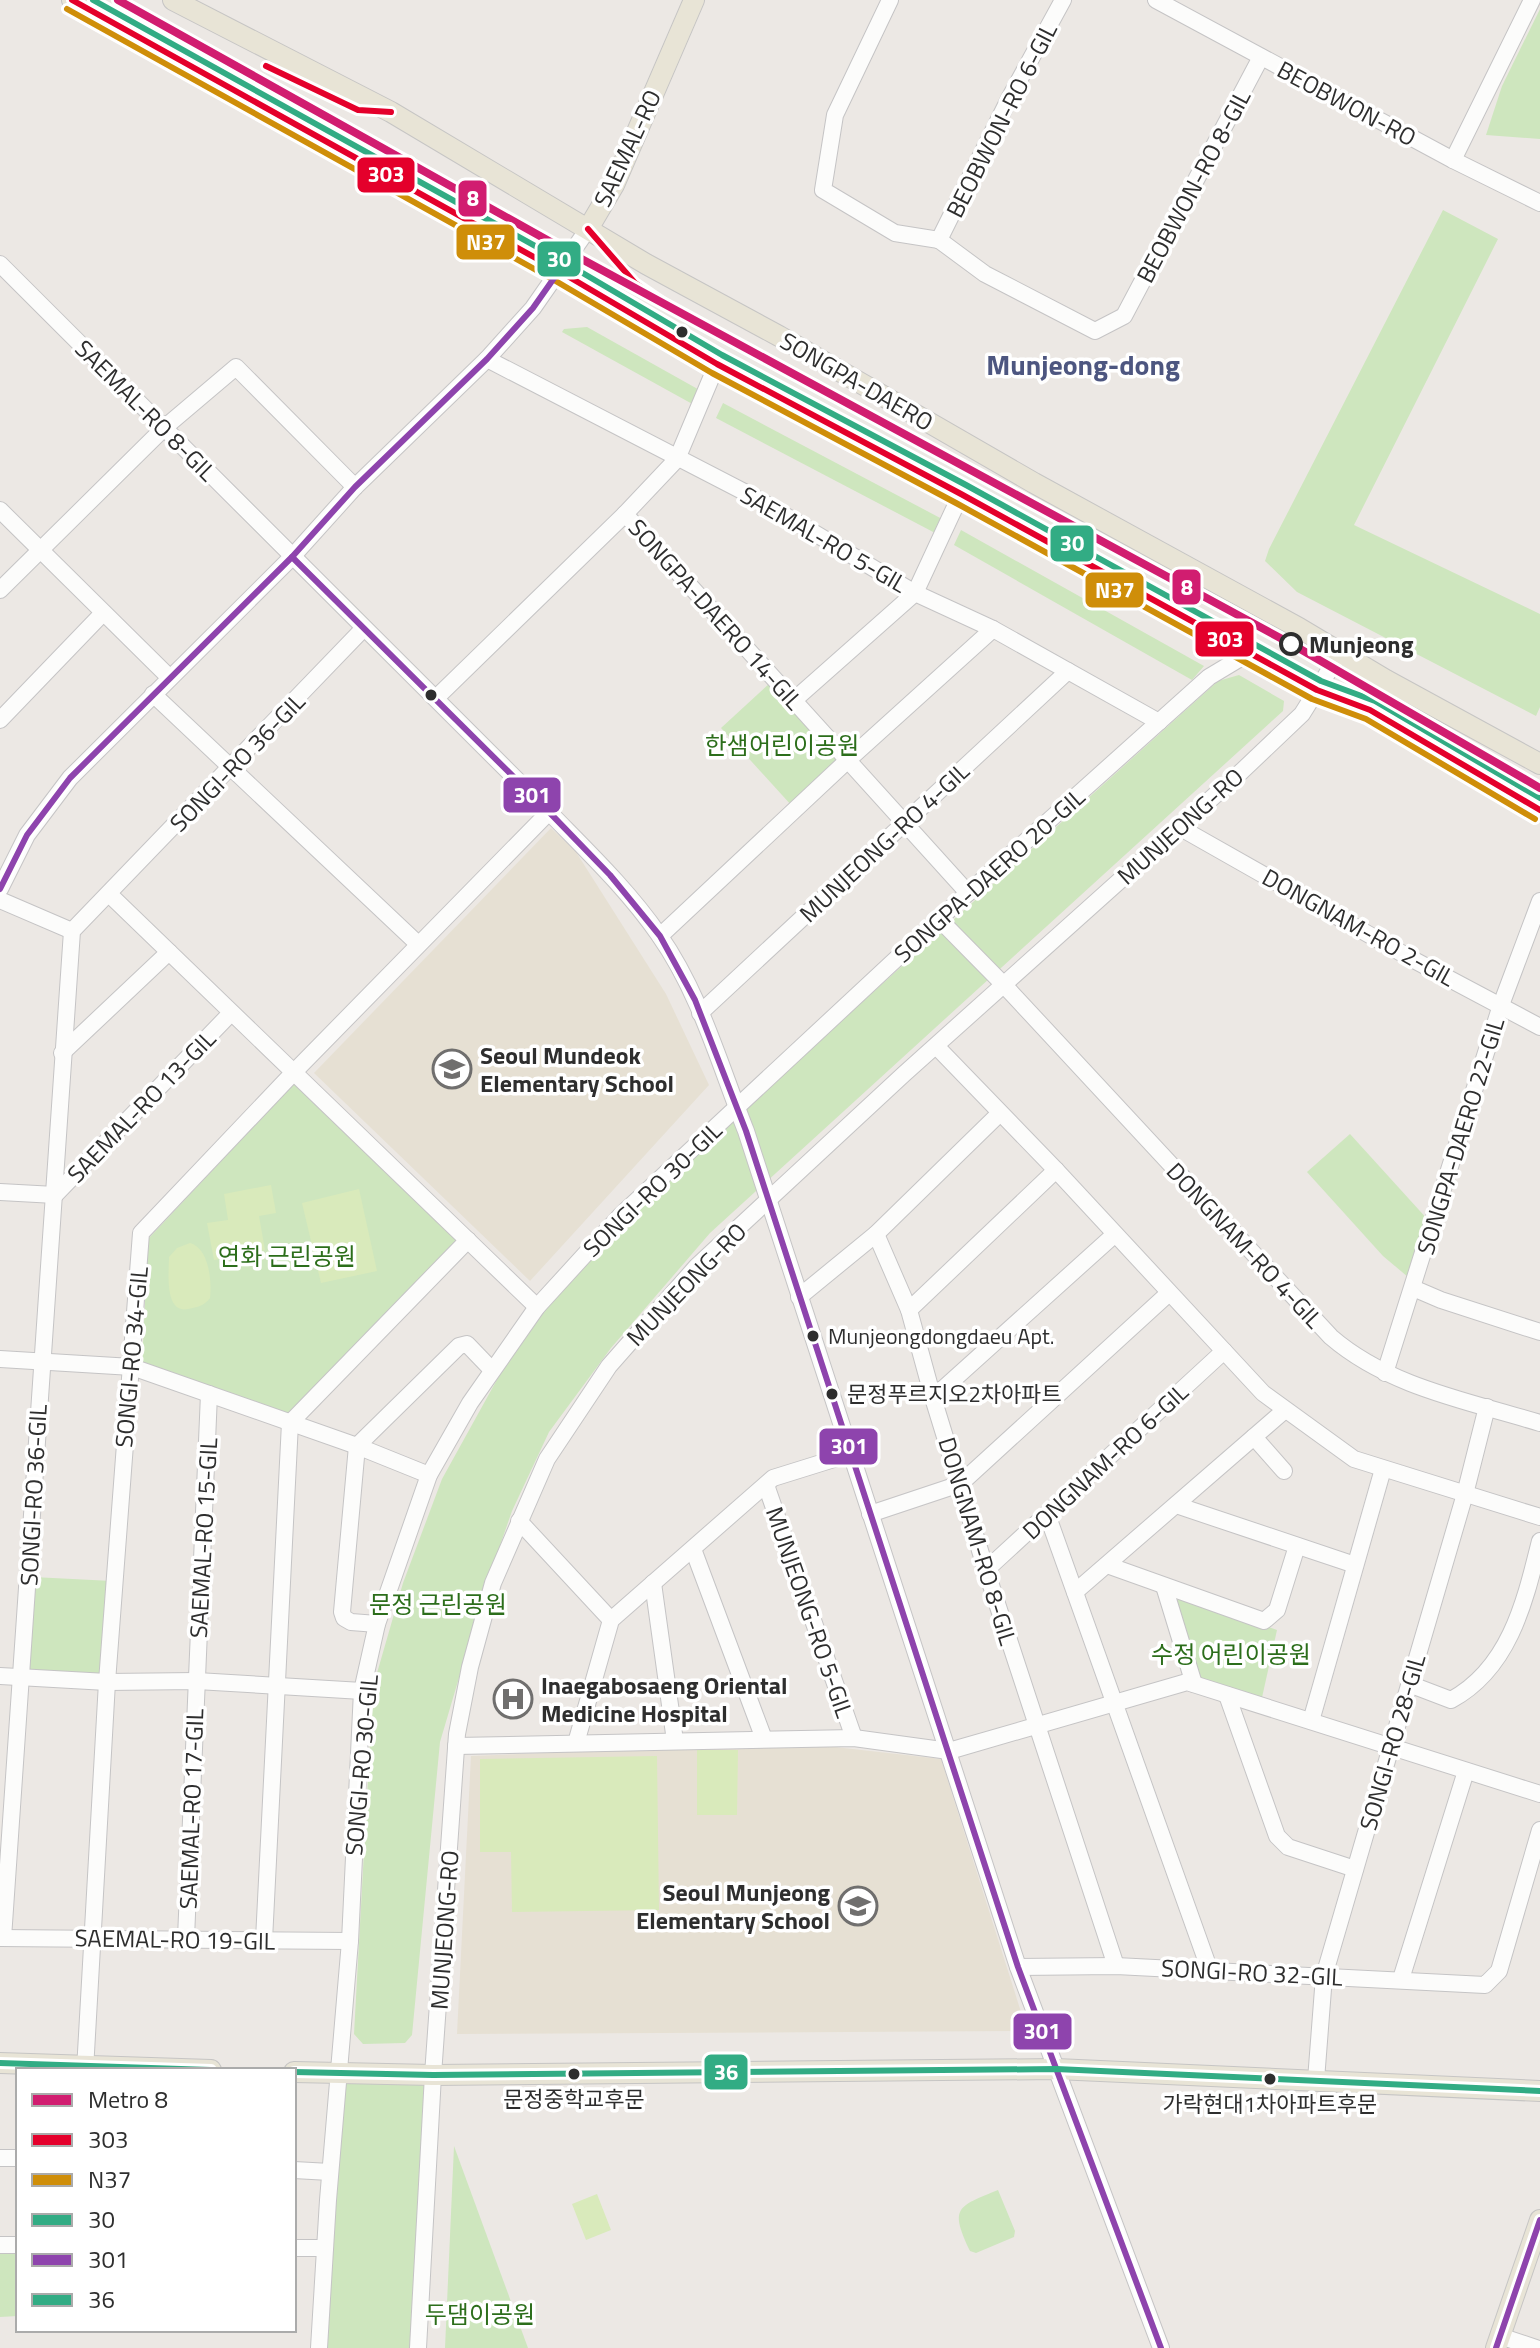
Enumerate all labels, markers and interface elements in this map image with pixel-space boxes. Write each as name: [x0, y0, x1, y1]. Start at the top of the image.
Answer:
street label: BEOBWON-RO 6-GIL: [936, 16, 1066, 224]
street label: BEOBWON-RO: [1271, 51, 1423, 155]
street label: BEOBWON-RO 8-GIL: [1127, 82, 1259, 289]
street label: SAEMAL-RO: [584, 83, 670, 213]
line badge: 303: [356, 156, 416, 194]
text: 303: [368, 157, 404, 191]
line badge: 8: [457, 179, 488, 218]
text: 8: [467, 181, 479, 215]
line badge: N37: [455, 223, 516, 261]
text: N37: [466, 225, 506, 259]
line badge: 30: [536, 240, 582, 278]
text: 30: [547, 242, 571, 276]
street label: SONGPA-DAERO: [774, 323, 940, 439]
unlabelled marker: [674, 324, 690, 340]
street label: SAEMAL-RO 8-GIL: [67, 331, 225, 489]
district label: Munjeong-dong: [986, 343, 1180, 386]
street label: SAEMAL-RO 5-GIL: [734, 477, 914, 602]
street label: SONGPA-DAERO 14-GIL: [620, 511, 812, 718]
line badge: 30: [1049, 524, 1095, 563]
text: 30: [1060, 526, 1084, 560]
line badge: 8: [1171, 568, 1202, 606]
text: 8: [1181, 570, 1193, 604]
line badge: N37: [1084, 571, 1145, 609]
text: N37: [1095, 573, 1135, 607]
line badge: 303: [1194, 620, 1255, 658]
text: 303: [1207, 622, 1243, 656]
place label: Munjeong: [1309, 626, 1414, 662]
marker: Munjeong: [1280, 633, 1302, 655]
street label: SONGI-RO 36-GIL: [161, 684, 313, 840]
unlabelled marker: [423, 687, 439, 703]
park label: 한샘어린이공원: [705, 727, 859, 763]
street label: MUNJEONG-RO 4-GIL: [791, 753, 977, 931]
street label: MUNJEONG-RO: [1109, 759, 1251, 893]
line badge: 301: [502, 776, 562, 814]
text: 301: [514, 778, 550, 812]
street label: SONGPA-DAERO 20-GIL: [886, 779, 1093, 971]
street label: DONGNAM-RO 2-GIL: [1256, 859, 1462, 995]
street label: SONGPA-DAERO 22-GIL: [1407, 1013, 1513, 1259]
street label: SAEMAL-RO 13-GIL: [58, 1021, 224, 1191]
place label: Seoul Mundeok Elementary School: [480, 1037, 674, 1101]
school or university icon: Seoul Mundeok Elementary School: [431, 1048, 473, 1090]
street label: SONGI-RO 30-GIL: [574, 1113, 730, 1265]
street label: DONGNAM-RO 4-GIL: [1158, 1154, 1332, 1336]
street label: MUNJEONG-RO: [618, 1214, 754, 1354]
park label: 연화 근린공원: [218, 1238, 356, 1274]
street label: SONGI-RO 34-GIL: [105, 1264, 157, 1449]
place label: Munjeongdongdaeu Apt.: [828, 1319, 1054, 1353]
marker: Munjeongdongdaeu Apt.: [805, 1328, 821, 1344]
street label: DONGNAM-RO 6-GIL: [1014, 1374, 1196, 1548]
place label: 문정푸르지오2차아파트: [847, 1377, 1062, 1411]
marker: 문정푸르지오2차아파트: [824, 1386, 840, 1402]
street label: SONGI-RO 36-GIL: [10, 1403, 56, 1587]
line badge: 301: [818, 1427, 879, 1466]
text: 301: [831, 1429, 867, 1463]
street label: DONGNAM-RO 8-GIL: [929, 1433, 1027, 1650]
street label: SAEMAL-RO 15-GIL: [180, 1436, 226, 1639]
street label: MUNJEONG-RO 5-GIL: [757, 1502, 863, 1723]
park label: 문정 근린공원: [369, 1586, 507, 1622]
park label: 수정 어린이공원: [1151, 1636, 1311, 1672]
street label: SONGI-RO 28-GIL: [1350, 1649, 1434, 1834]
place label: Inaegabosaeng Oriental Medicine Hospital: [541, 1667, 788, 1731]
street label: SONGI-RO 30-GIL: [335, 1672, 387, 1857]
hospital icon: Inaegabosaeng Oriental Medicine Hospital: [492, 1678, 534, 1720]
street label: SAEMAL-RO 17-GIL: [170, 1708, 213, 1910]
street label: MUNJEONG-RO: [420, 1849, 468, 2011]
place label: Seoul Munjeong Elementary School: [636, 1874, 830, 1938]
school or university icon: Seoul Munjeong Elementary School: [837, 1885, 879, 1927]
street label: SAEMAL-RO 19-GIL: [74, 1919, 276, 1959]
street label: SONGI-RO 32-GIL: [1160, 1949, 1344, 1995]
line badge: 301: [1012, 2012, 1073, 2051]
text: 301: [1024, 2014, 1060, 2048]
line badge: 36: [703, 2053, 749, 2091]
text: 36: [714, 2055, 738, 2089]
marker: 문정중학교후문: [566, 2066, 582, 2082]
legend: [16, 2068, 296, 2332]
marker: 가락현대1차아파트후문: [1262, 2071, 1278, 2087]
text: Metro 8: [88, 2081, 168, 2117]
place label: 문정중학교후문: [503, 2082, 645, 2116]
place label: 가락현대1차아파트후문: [1163, 2087, 1377, 2121]
text: 303: [88, 2121, 128, 2157]
text: N37: [88, 2161, 131, 2197]
text: 30: [88, 2201, 115, 2237]
text: 301: [88, 2241, 128, 2277]
text: 36: [88, 2281, 115, 2317]
park label: 두댐이공원: [425, 2296, 535, 2332]

